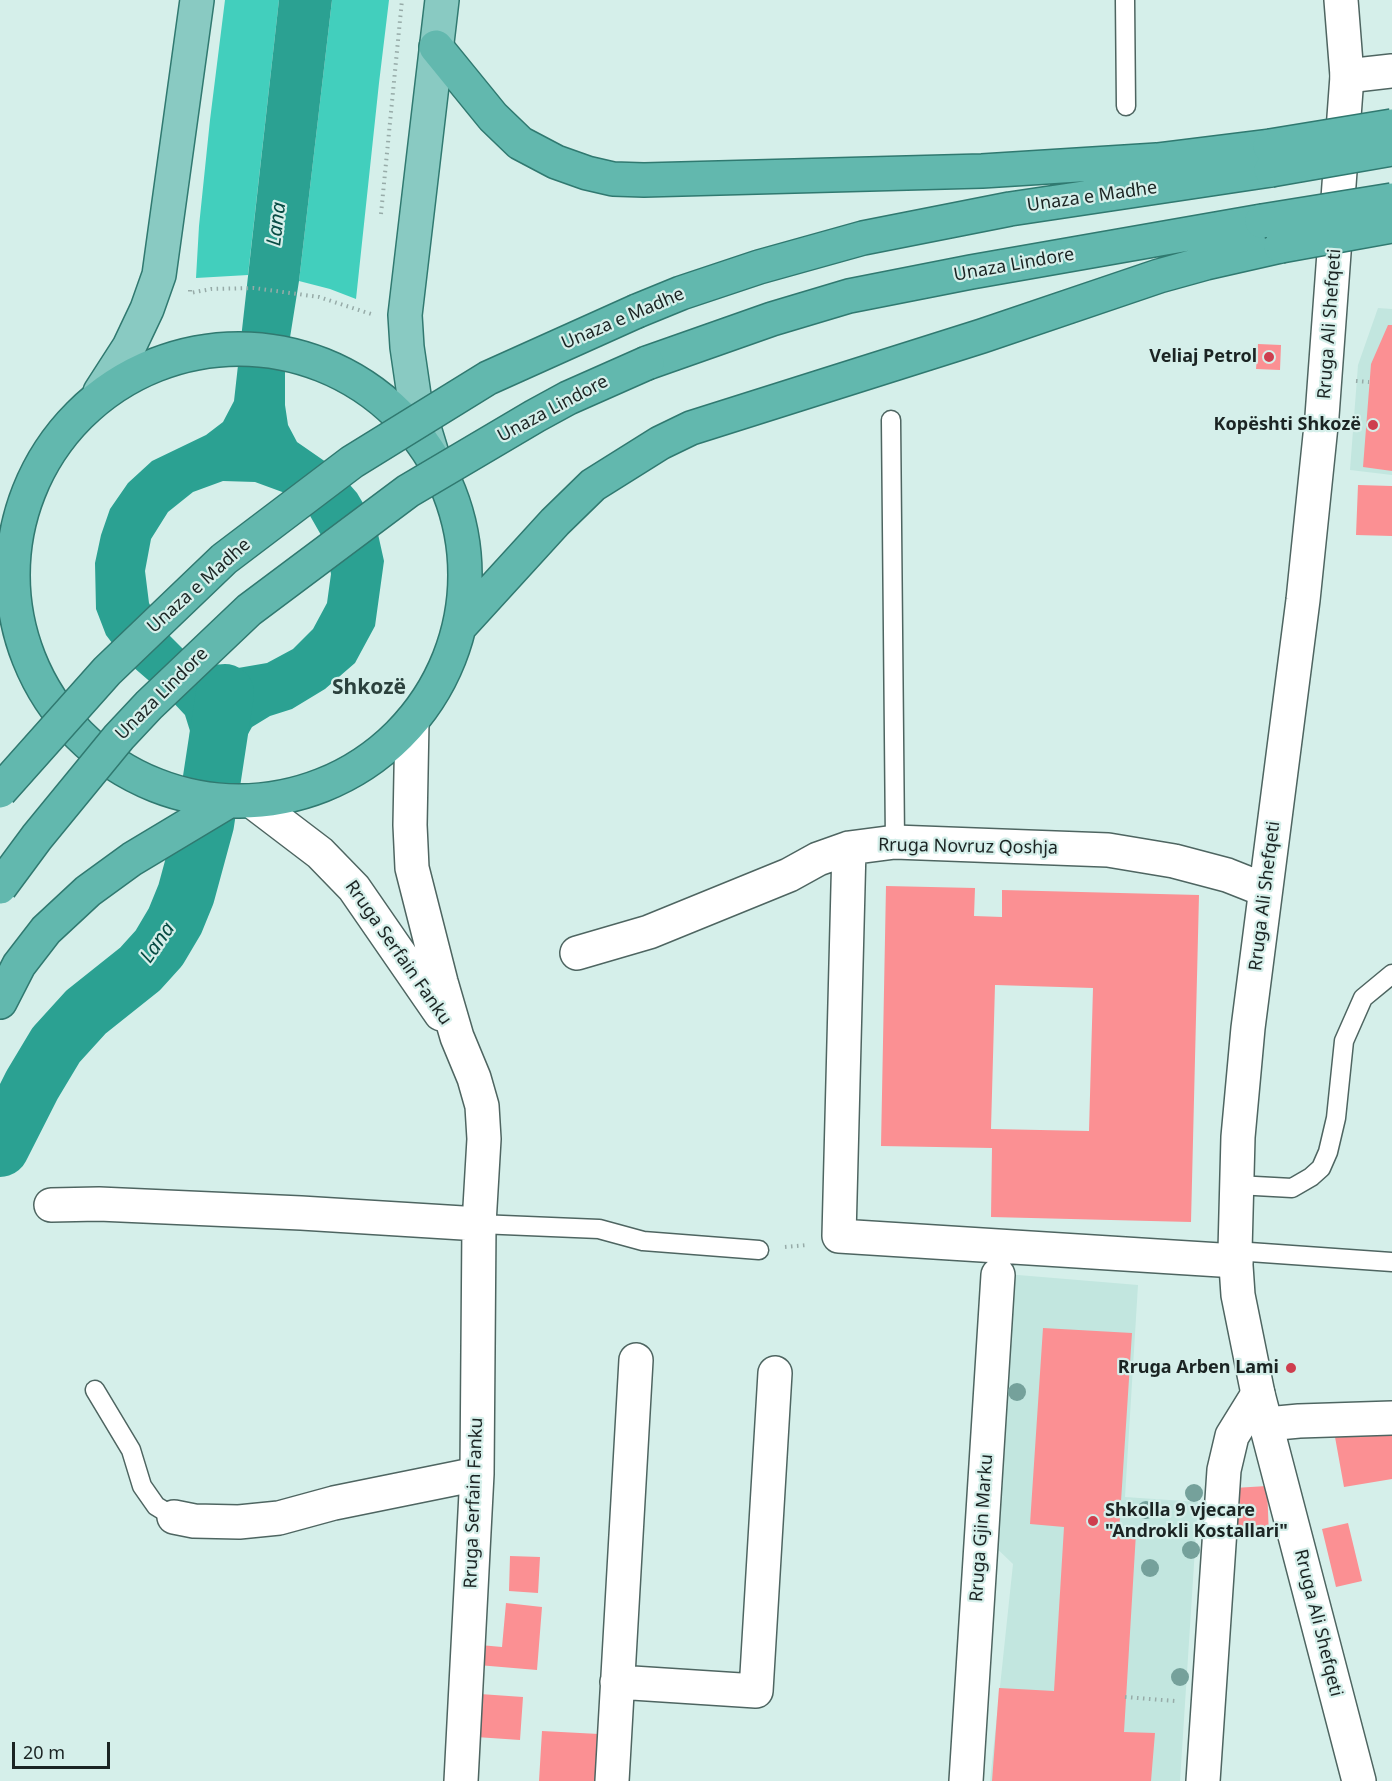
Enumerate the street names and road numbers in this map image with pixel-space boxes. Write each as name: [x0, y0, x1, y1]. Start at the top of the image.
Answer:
street label: Unaza e Madhe: [1026, 177, 1158, 217]
street label: Unaza Lindore: [952, 244, 1076, 286]
street label: Rruga Ali Shefqeti: [1314, 248, 1346, 400]
street label: Unaza e Madhe: [558, 283, 688, 355]
street label: Unaza Lindore: [494, 371, 612, 447]
street label: Unaza e Madhe: [143, 534, 255, 638]
street label: Unaza Lindore: [111, 643, 213, 745]
street label: Rruga Ali Shefqeti: [1245, 820, 1285, 972]
street label: Rruga Novruz Qoshja: [878, 835, 1058, 859]
street label: Rruga Serfain Fanku: [340, 877, 456, 1029]
street label: Rruga Serfain Fanku: [460, 1417, 488, 1589]
street label: Rruga Gjin Marku: [966, 1453, 998, 1603]
street label: Rruga Ali Shefqeti: [1289, 1547, 1347, 1699]

